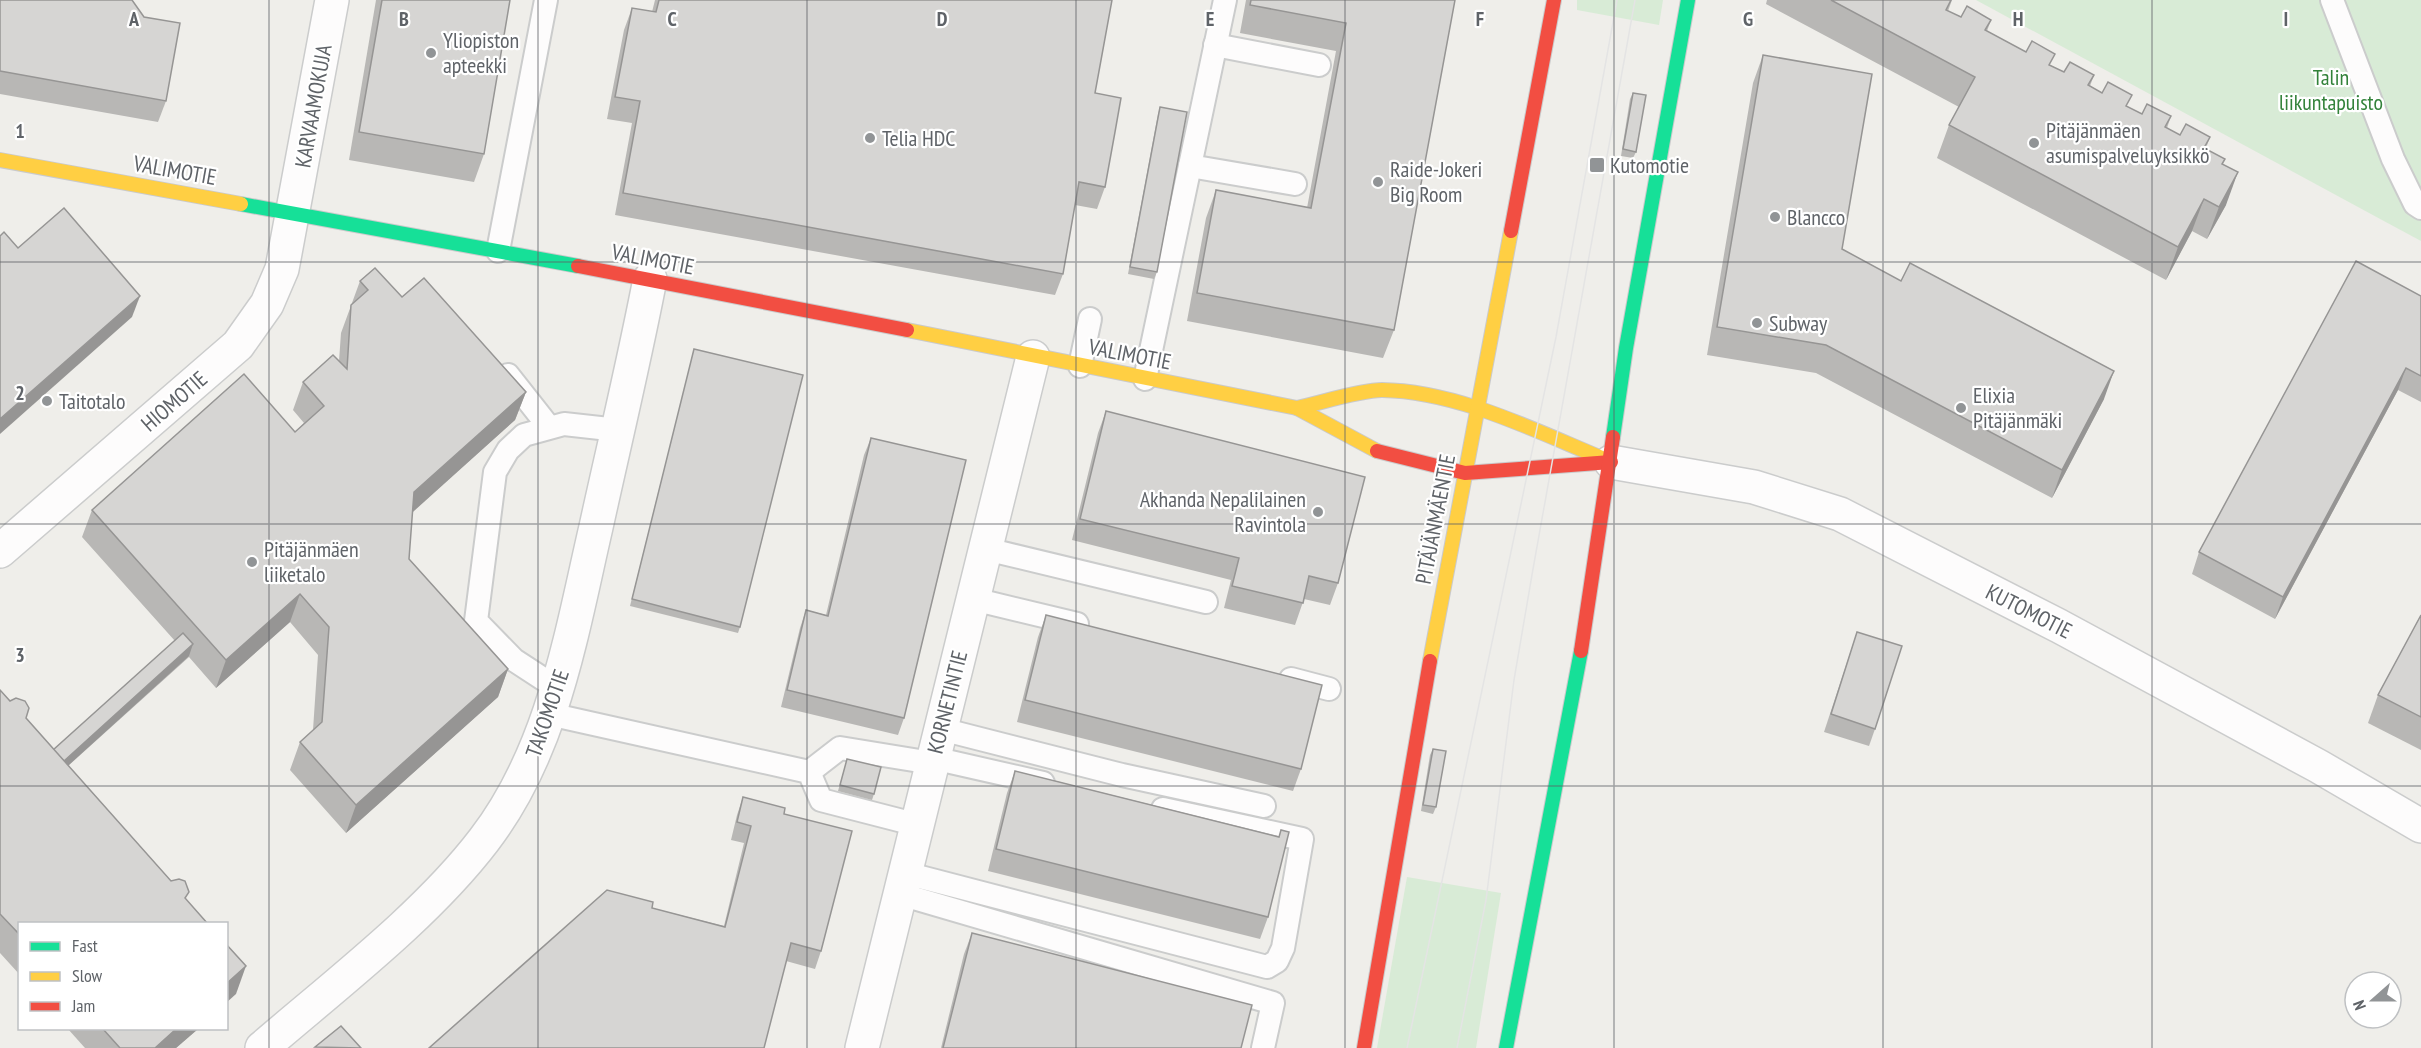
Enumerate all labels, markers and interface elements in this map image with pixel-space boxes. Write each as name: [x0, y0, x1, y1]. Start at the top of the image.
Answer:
text: A: [128, 6, 140, 32]
text: B: [399, 6, 409, 32]
text: C: [667, 6, 677, 32]
text: D: [937, 6, 948, 32]
text: E: [1206, 6, 1214, 32]
text: F: [1476, 6, 1484, 32]
text: G: [1743, 6, 1753, 32]
text: H: [2013, 6, 2023, 32]
text: I: [2284, 6, 2288, 32]
place label: Yliopiston apteekki: [443, 26, 519, 79]
street label: KARVAAMOKUJA: [288, 42, 338, 170]
marker: Yliopiston apteekki: [424, 46, 438, 60]
park label: Talin liikuntapuisto: [2279, 63, 2383, 116]
place label: Pitäjänmäen asumispalveluyksikkö: [2046, 116, 2209, 169]
text: 1: [15, 118, 25, 144]
place label: Telia HDC: [882, 124, 955, 152]
marker: Telia HDC: [863, 131, 877, 145]
marker: Pitäjänmäen asumispalveluyksikkö: [2027, 136, 2041, 150]
street label: VALIMOTIE: [130, 149, 219, 191]
place label: Kutomotie: [1610, 151, 1689, 179]
place label: Raide-Jokeri Big Room: [1390, 155, 1482, 208]
marker: Kutomotie: [1588, 156, 1606, 174]
marker: Raide-Jokeri Big Room: [1371, 175, 1385, 189]
place label: Blancco: [1787, 203, 1845, 231]
marker: Blancco: [1768, 210, 1782, 224]
street label: VALIMOTIE: [608, 237, 697, 281]
place label: Subway: [1769, 309, 1828, 337]
marker: Subway: [1750, 316, 1764, 330]
street label: VALIMOTIE: [1085, 332, 1174, 376]
street label: HIOMOTIE: [135, 365, 213, 437]
text: 2: [15, 380, 25, 406]
place label: Elixia Pitäjänmäki: [1973, 381, 2062, 434]
place label: Taitotalo: [59, 387, 125, 415]
marker: Taitotalo: [40, 394, 54, 408]
marker: Elixia Pitäjänmäki: [1954, 401, 1968, 415]
street label: PITÄJÄNMÄENTIE: [1409, 452, 1461, 586]
place label: Akhanda Nepalilainen Ravintola: [1140, 485, 1306, 538]
marker: Akhanda Nepalilainen Ravintola: [1311, 505, 1325, 519]
place label: Pitäjänmäen liiketalo: [264, 535, 359, 588]
marker: Pitäjänmäen liiketalo: [245, 555, 259, 569]
street label: KUTOMOTIE: [1981, 577, 2077, 645]
text: 3: [15, 642, 25, 668]
street label: KORNETINTIE: [921, 647, 973, 757]
street label: TAKOMOTIE: [519, 665, 575, 761]
legend: [18, 922, 228, 1030]
text: Fast: [72, 934, 98, 957]
text: Slow: [72, 964, 103, 987]
north arrow: [2343, 970, 2403, 1030]
text: Jam: [71, 994, 95, 1017]
text: N: [2348, 998, 2370, 1013]

